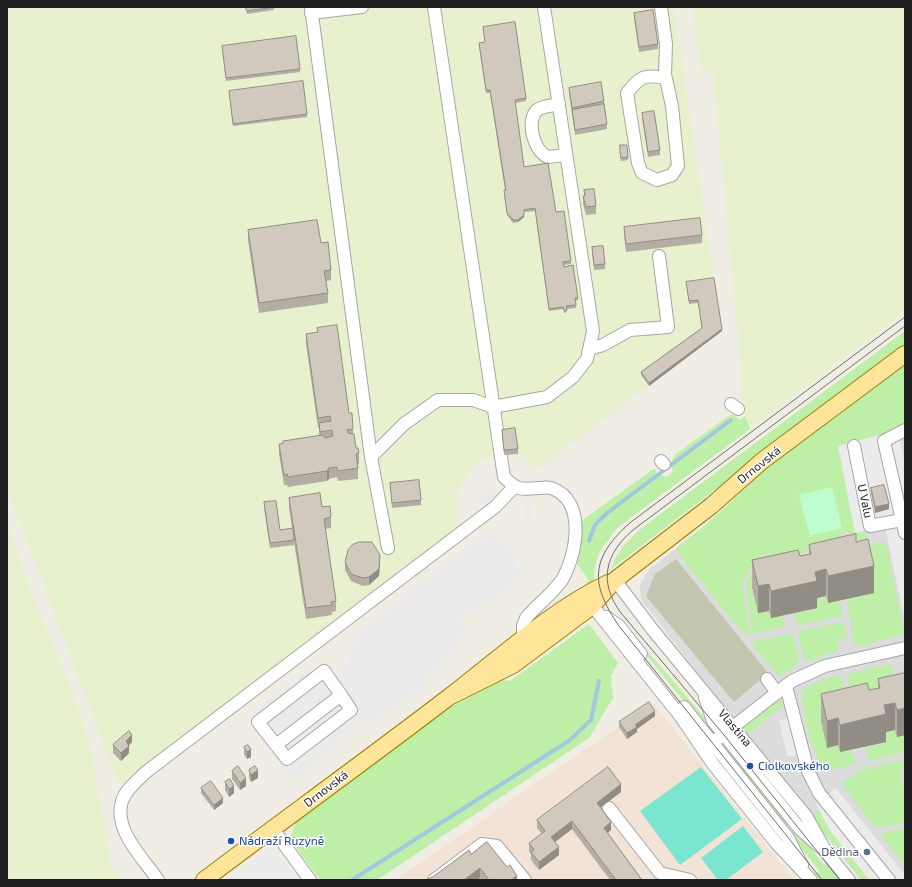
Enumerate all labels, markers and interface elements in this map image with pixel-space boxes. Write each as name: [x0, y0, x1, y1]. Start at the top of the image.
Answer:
street label: Drnovská: [734, 443, 784, 487]
street label: U Valu: [854, 483, 876, 519]
street label: Vlastina: [715, 706, 755, 750]
place label: Ciolkovského: [758, 759, 829, 773]
marker: Ciolkovského: [745, 761, 755, 771]
street label: Drnovská: [301, 768, 351, 810]
place label: Nádraží Ruzyně: [239, 834, 324, 848]
marker: Nádraží Ruzyně: [226, 836, 236, 846]
place label: Dědina: [821, 845, 859, 859]
marker: Dědina: [862, 847, 872, 857]

